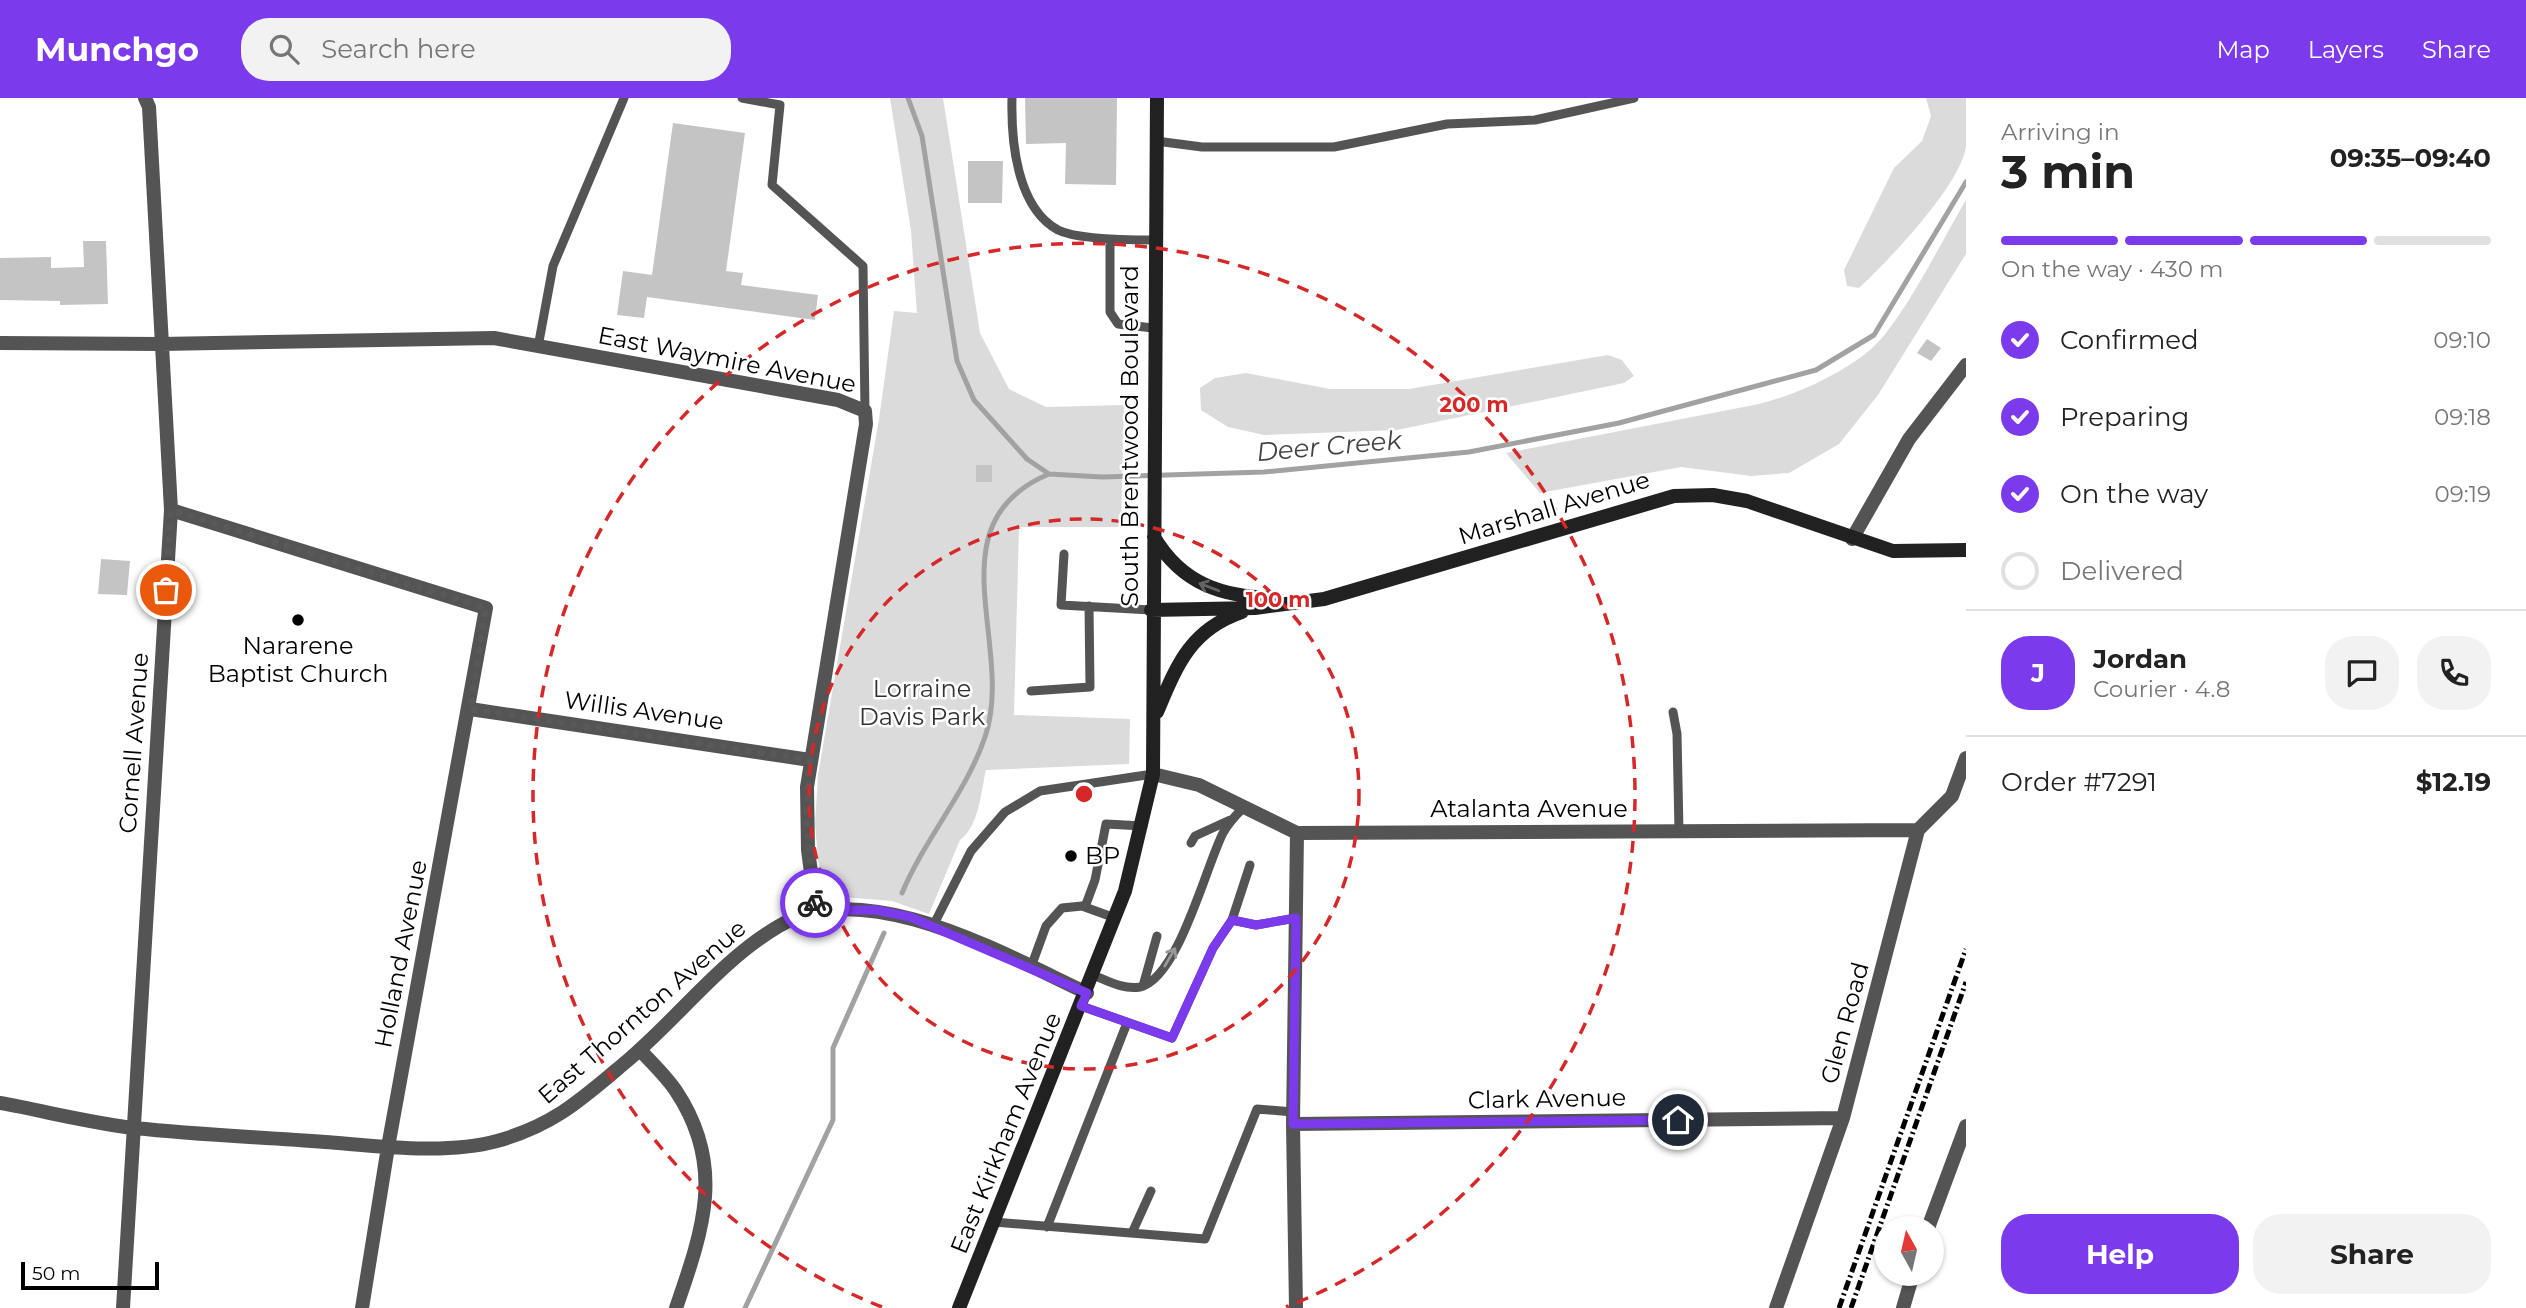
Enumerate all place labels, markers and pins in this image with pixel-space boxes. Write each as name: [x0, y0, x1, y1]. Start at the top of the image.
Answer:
pin: [136, 560, 196, 620]
marker: Nararene Baptist Church: [290, 612, 306, 628]
place label: Nararene Baptist Church: [208, 631, 388, 688]
centre of rings: [1072, 782, 1096, 806]
place label: BP: [1085, 841, 1120, 870]
marker: BP: [1063, 848, 1079, 864]
pin: [1648, 1090, 1708, 1150]

